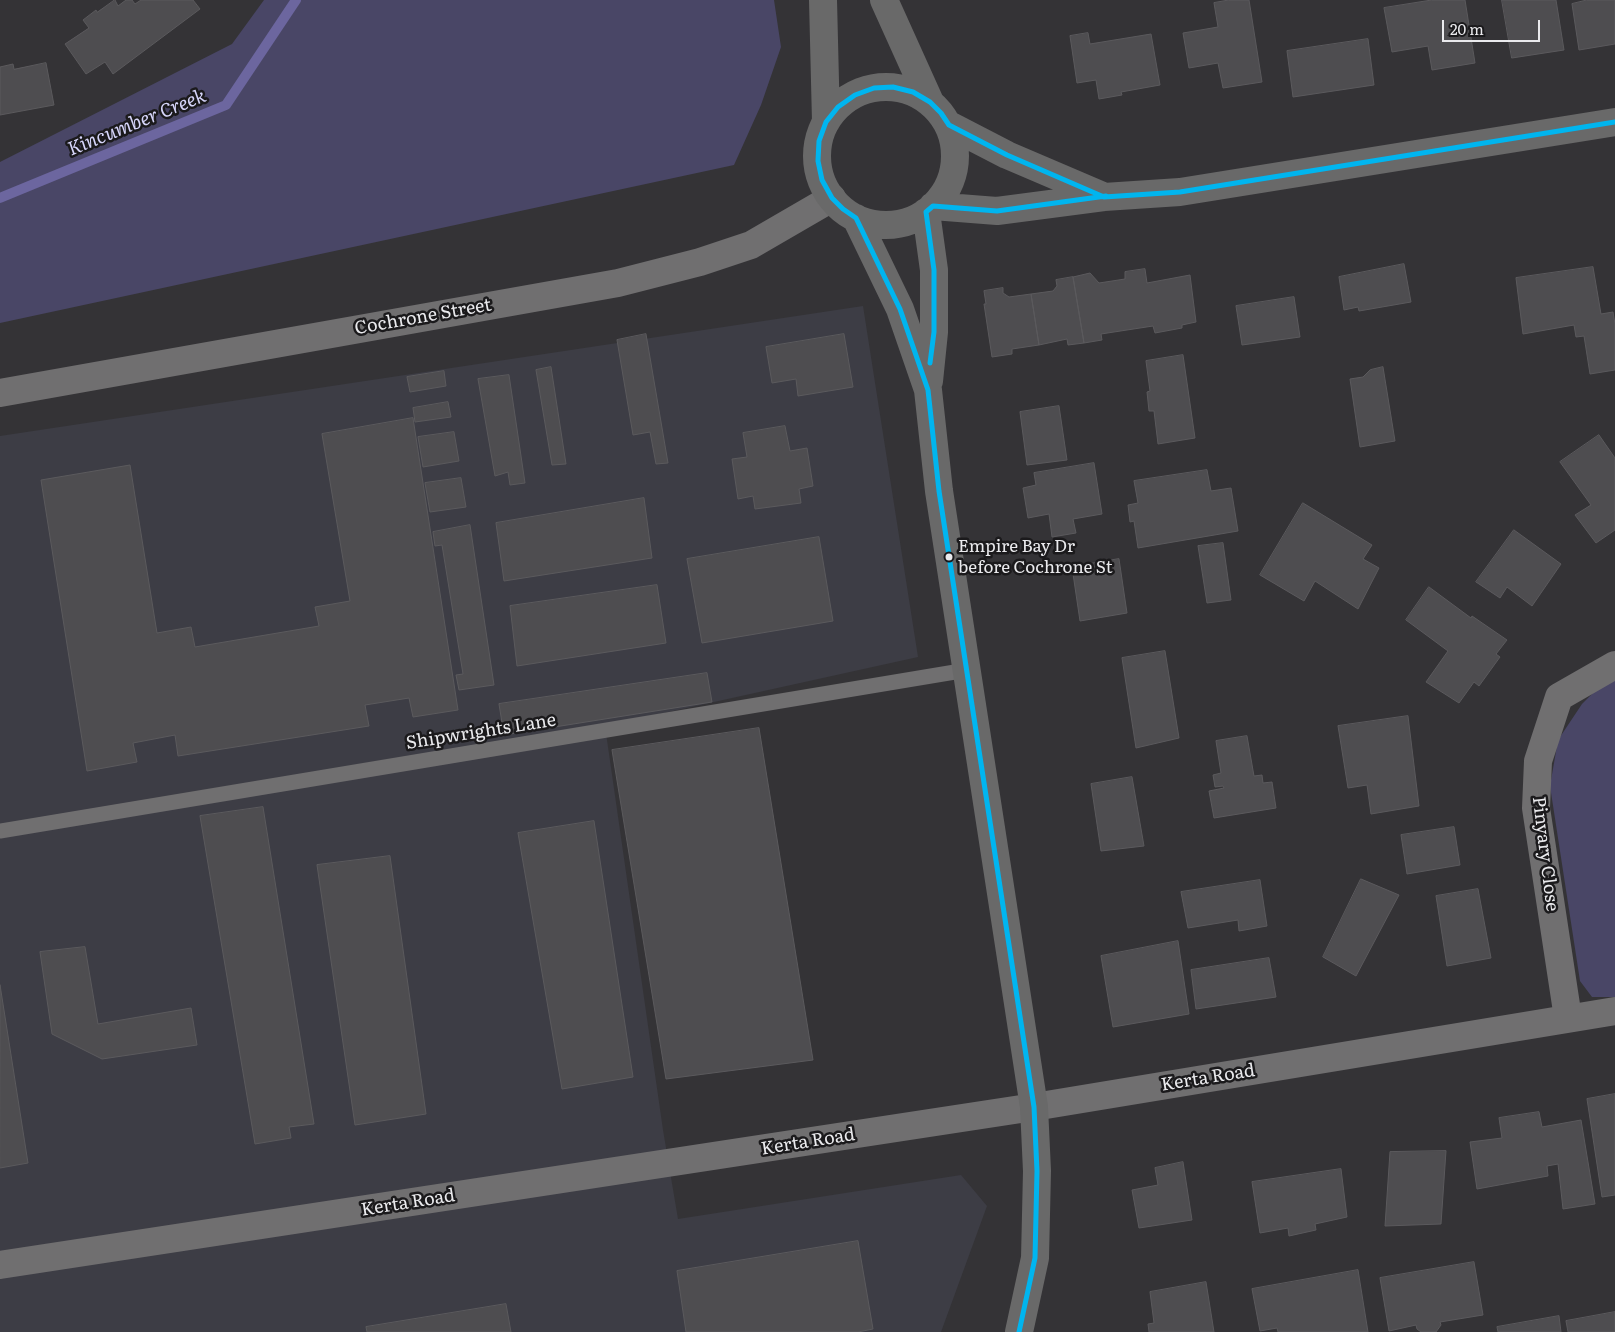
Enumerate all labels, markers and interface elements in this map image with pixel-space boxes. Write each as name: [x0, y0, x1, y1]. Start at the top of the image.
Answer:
scale bar: [1445, 10, 1542, 42]
text: 20 m: [1450, 17, 1484, 40]
water label: Kincumber Creek: [65, 85, 209, 161]
street label: Cochrone Street: [353, 294, 493, 340]
place label: Empire Bay Dr before Cochrone St: [958, 537, 1113, 577]
marker: Empire Bay Dr before Cochrone St: [944, 552, 954, 562]
street label: Shipwrights Lane: [404, 709, 558, 755]
street label: Pinyary Close: [1527, 795, 1563, 913]
street label: Kerta Road: [1159, 1060, 1257, 1096]
street label: Kerta Road: [759, 1124, 857, 1160]
street label: Kerta Road: [359, 1185, 457, 1221]

